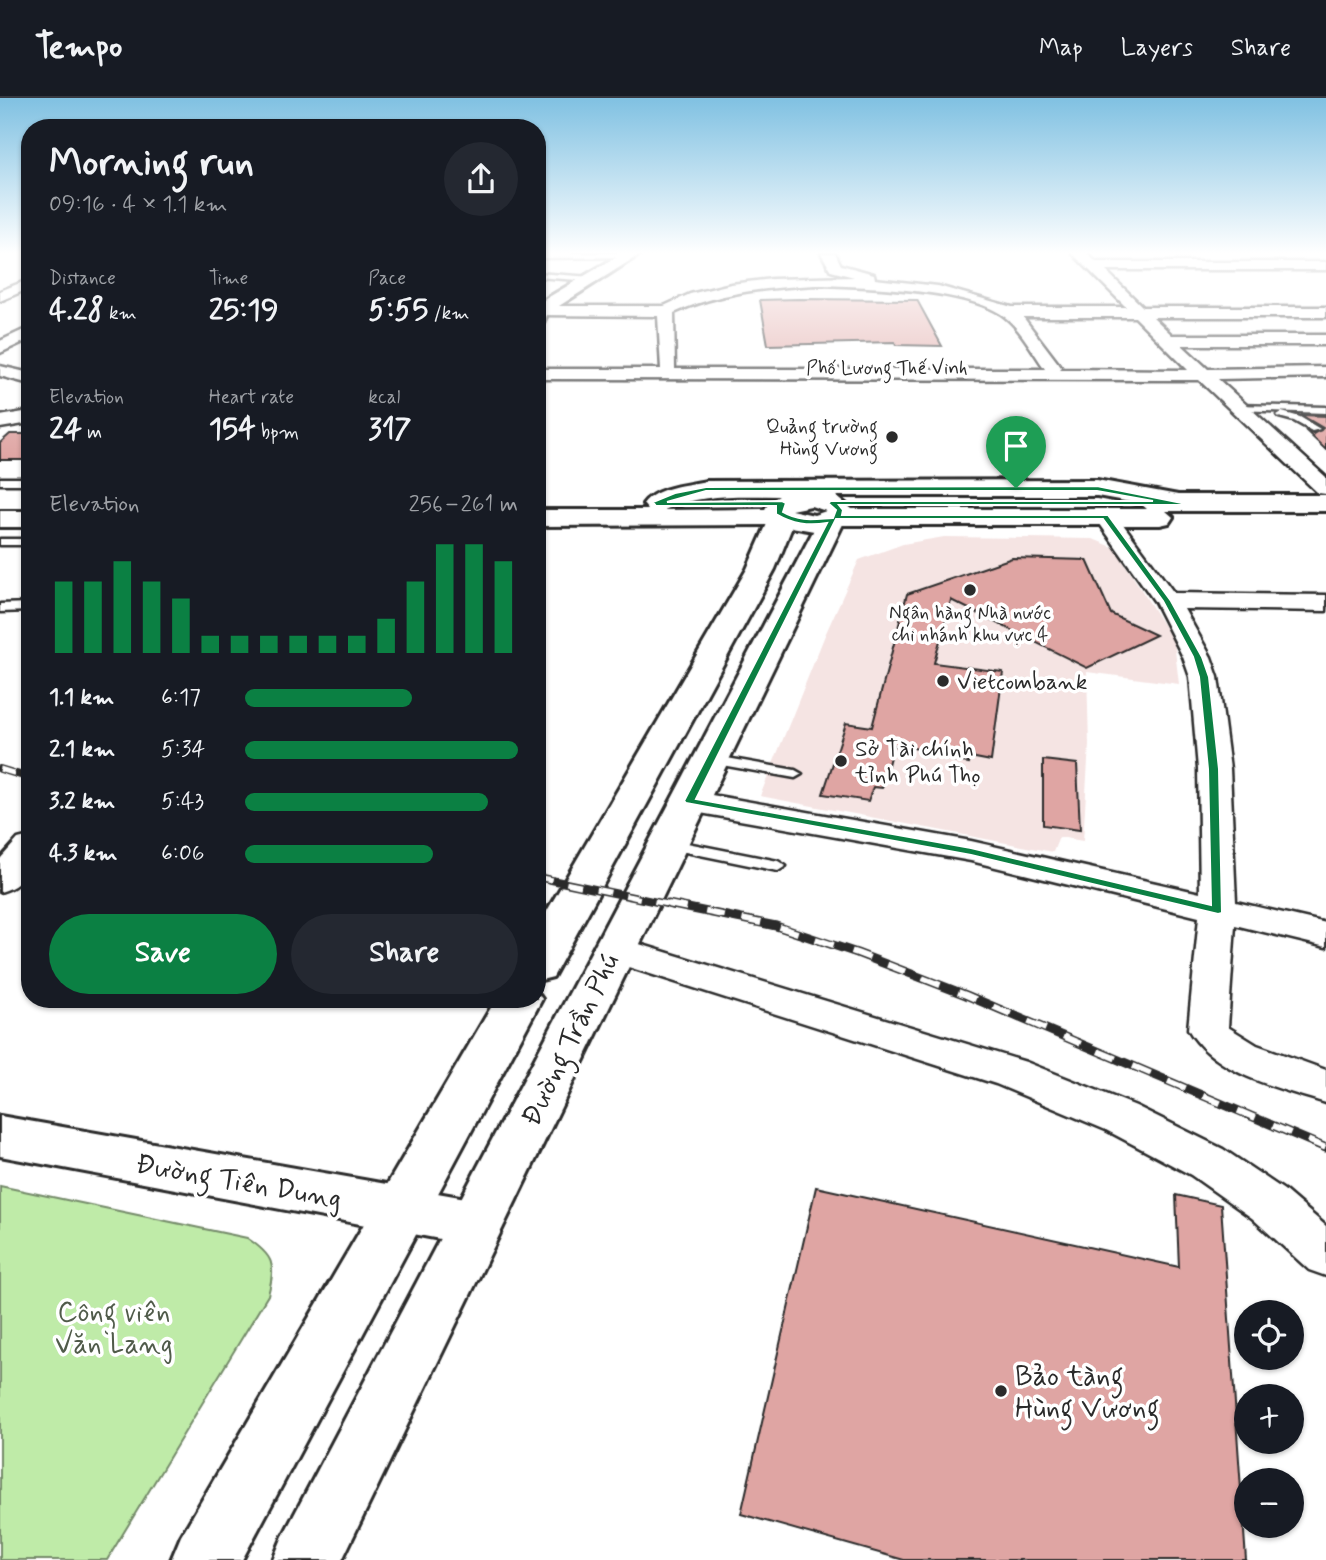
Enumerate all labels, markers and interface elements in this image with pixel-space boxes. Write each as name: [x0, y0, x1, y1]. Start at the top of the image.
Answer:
text: Tempo: [35, 26, 122, 70]
text: Map: [1039, 33, 1083, 64]
text: Layers: [1121, 33, 1193, 64]
text: Share: [1231, 33, 1291, 64]
text: Morning run: [49, 139, 254, 188]
button: share: [444, 142, 518, 216]
text: 09:16 · 4 × 1.1 km: [49, 190, 227, 220]
text: Distance: [49, 266, 116, 291]
text: Time: [209, 266, 248, 291]
text: Pace: [368, 266, 406, 291]
text: 4.28: [49, 291, 104, 330]
text: 25:19: [209, 291, 279, 330]
text: 5:55: [368, 291, 428, 330]
text: km: [104, 301, 137, 326]
text: /km: [428, 301, 469, 326]
street label: Phố Lương Thế Vinh: [806, 356, 968, 384]
text: Elevation: [49, 385, 124, 410]
text: Heart rate: [209, 385, 294, 410]
text: kcal: [368, 385, 400, 410]
text: 24: [49, 410, 82, 449]
text: 154: [209, 410, 256, 449]
text: 317: [368, 410, 412, 449]
place label: Quảng trường Hùng Vương: [766, 415, 878, 465]
pin: [986, 416, 1046, 488]
text: m: [82, 420, 102, 445]
text: bpm: [256, 420, 299, 445]
icon: arrive: [997, 427, 1035, 465]
marker: Quảng trường Hùng Vương: [884, 429, 900, 445]
text: Elevation: [49, 490, 140, 520]
text: 256–261 m: [408, 490, 518, 520]
marker: Ngân hàng Nhà nước chi nhánh khu vực 4: [962, 582, 978, 598]
place label: Ngân hàng Nhà nước chi nhánh khu vực 4: [889, 601, 1051, 648]
place label: Vietcombank: [957, 668, 1087, 698]
marker: Vietcombank: [935, 673, 951, 689]
text: 1.1 km: [49, 683, 114, 713]
text: 6:17: [161, 683, 201, 713]
text: 2.1 km: [49, 735, 115, 765]
text: 5:34: [161, 735, 205, 765]
place label: Sở Tài chính tỉnh Phú Thọ: [854, 735, 981, 791]
marker: Sở Tài chính tỉnh Phú Thọ: [833, 753, 849, 769]
text: 3.2 km: [49, 787, 115, 817]
text: 5:43: [161, 787, 204, 817]
text: 4.3 km: [49, 839, 117, 869]
text: 6:06: [161, 839, 205, 869]
button: Save: [49, 914, 277, 994]
button: Share: [291, 914, 518, 994]
street label: Đường Trần Phú: [514, 948, 632, 1134]
street label: Đường Tiên Dung: [132, 1146, 345, 1222]
park label: Công viên Văn Lang: [55, 1295, 173, 1364]
map controls: [1234, 1300, 1304, 1538]
button: locate: [1234, 1300, 1304, 1370]
place label: Bảo tàng Hùng Vương: [1015, 1359, 1159, 1431]
marker: Bảo tàng Hùng Vương: [993, 1383, 1009, 1399]
button: +: [1234, 1384, 1304, 1454]
button: −: [1234, 1468, 1304, 1538]

